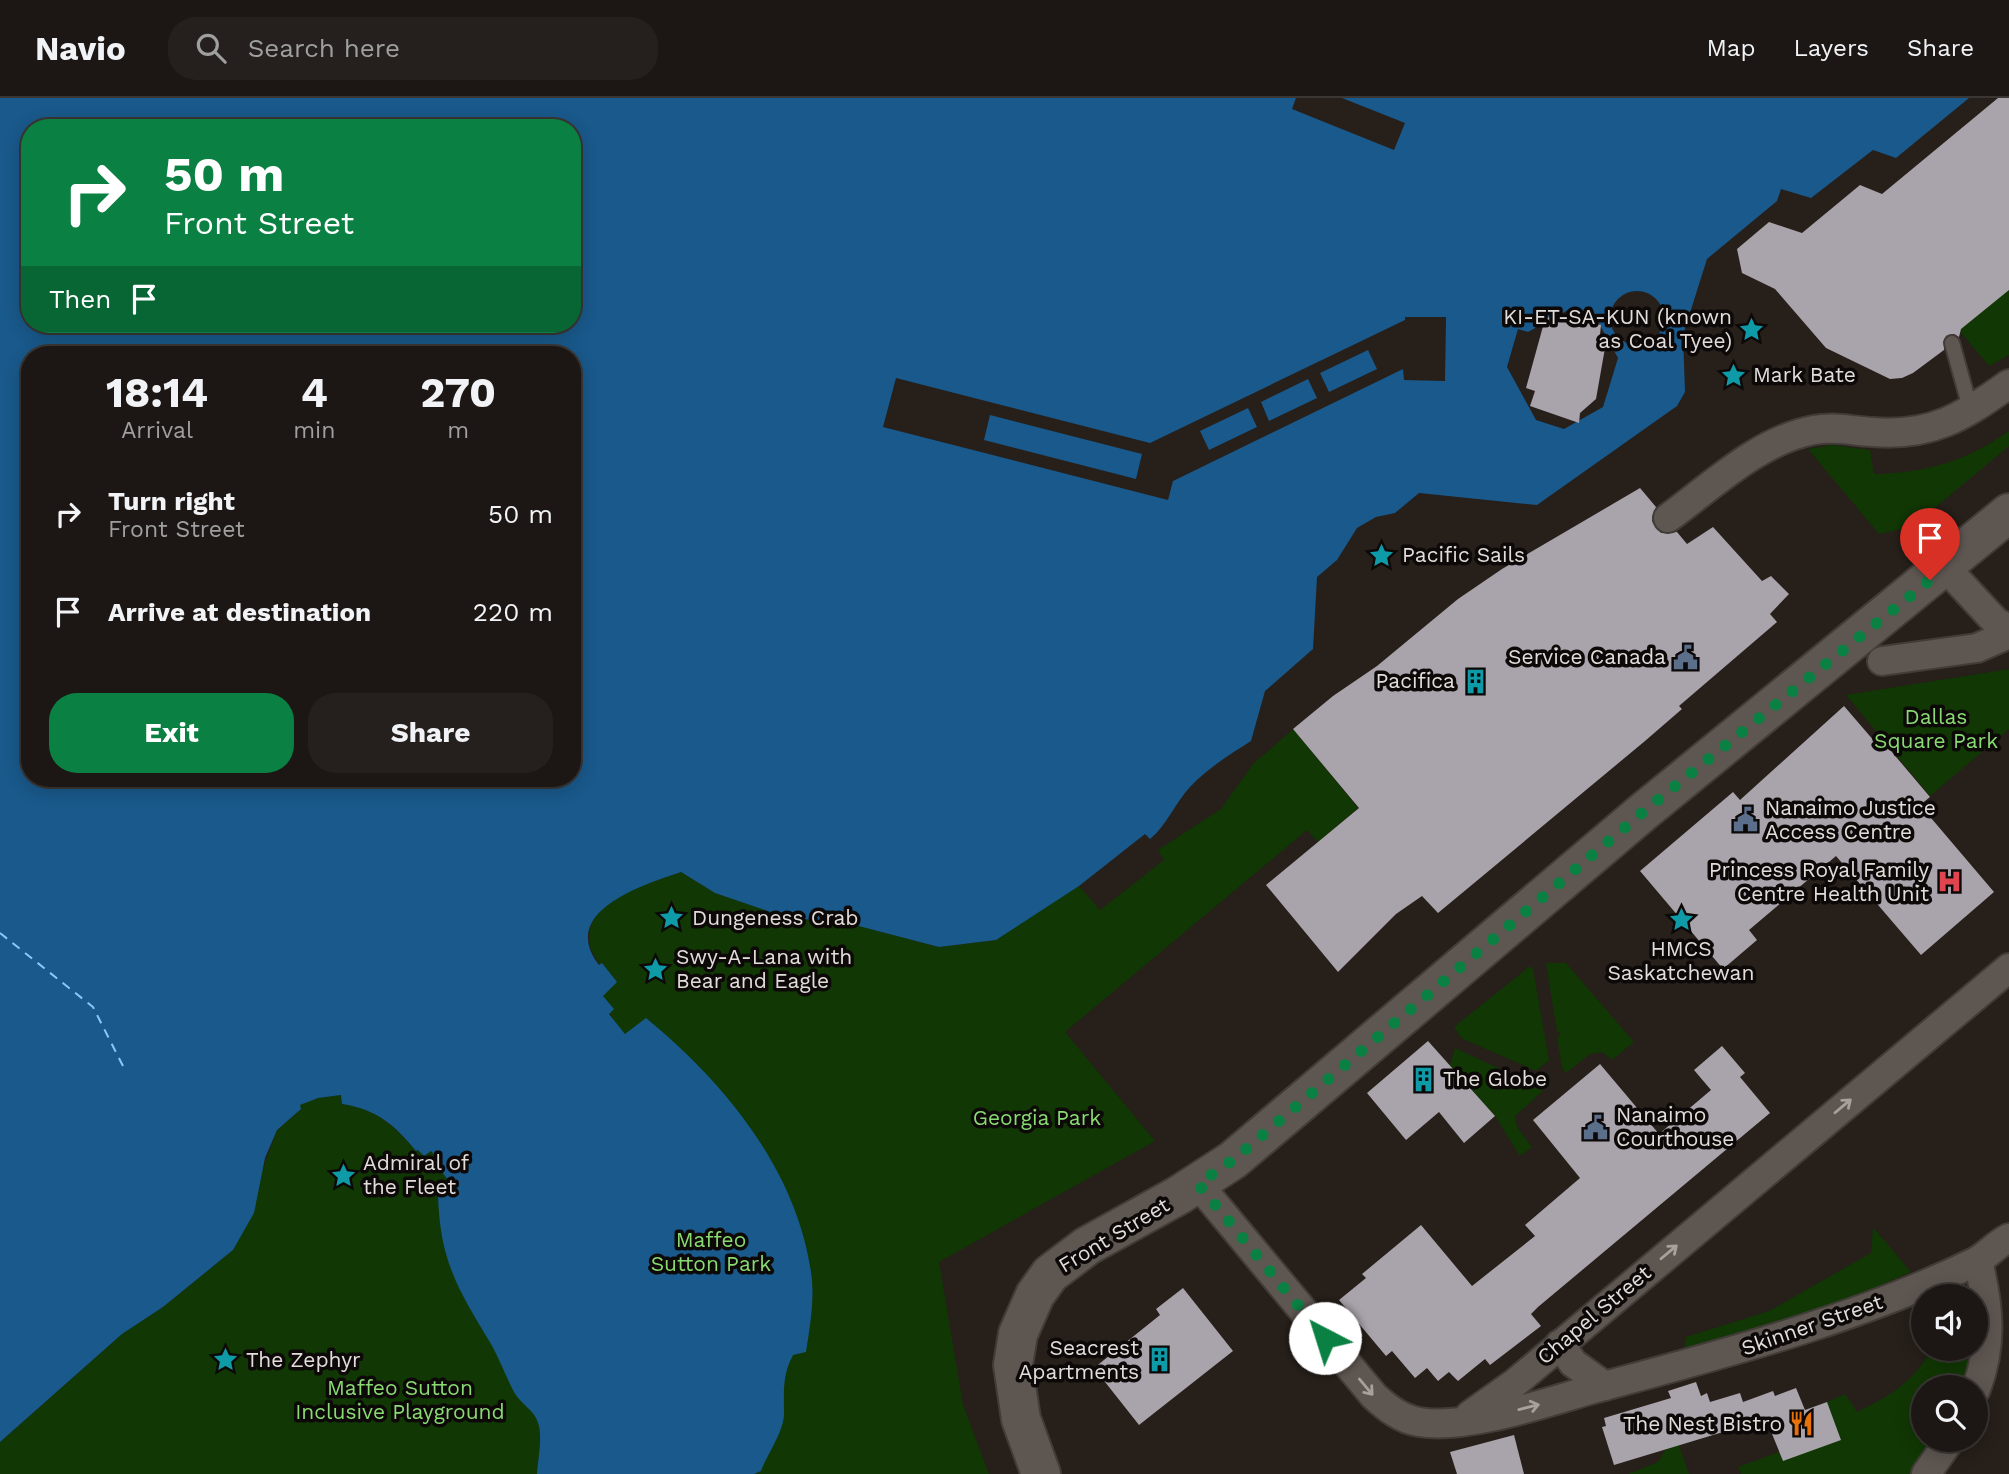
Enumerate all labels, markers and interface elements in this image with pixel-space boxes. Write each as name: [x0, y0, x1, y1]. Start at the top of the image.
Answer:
search box: [168, 17, 658, 80]
text: Navio: [35, 29, 126, 68]
icon: search: [192, 29, 230, 67]
text: Search here: [248, 33, 400, 63]
text: Map: [1707, 34, 1755, 62]
text: Layers: [1793, 34, 1869, 62]
text: Share: [1907, 34, 1974, 62]
text: 50 m: [164, 145, 284, 203]
icon: right: [49, 147, 140, 238]
text: Front Street: [164, 204, 354, 242]
icon: arrive: [125, 280, 163, 318]
text: Then: [49, 284, 111, 314]
place label: KI-ET-SA-KUN (known as Coal Tyee): [1503, 304, 1732, 353]
place icon: KI-ET-SA-KUN (known as Coal Tyee): [1738, 315, 1766, 343]
place icon: Mark Bate: [1719, 361, 1747, 389]
place label: Mark Bate: [1753, 362, 1856, 387]
text: 18:14: [106, 368, 208, 417]
text: 4: [301, 368, 328, 417]
text: 270: [420, 368, 496, 417]
text: Arrival: [121, 417, 193, 444]
text: min: [293, 417, 335, 444]
text: m: [447, 417, 469, 444]
text: Turn right: [108, 486, 235, 516]
icon: right: [49, 495, 87, 533]
text: 50 m: [488, 499, 553, 529]
pin: [1900, 508, 1960, 580]
text: Front Street: [108, 516, 245, 543]
icon: arrive: [1911, 519, 1949, 557]
place icon: Pacific Sails: [1368, 541, 1396, 569]
place label: Pacific Sails: [1402, 542, 1525, 567]
icon: arrive: [49, 593, 87, 631]
text: Arrive at destination: [108, 597, 371, 627]
text: 220 m: [473, 597, 553, 627]
public building icon: Service Canada: [1672, 643, 1700, 671]
place label: Service Canada: [1508, 644, 1666, 669]
building icon: Pacifica: [1461, 667, 1489, 695]
place label: Pacifica: [1375, 668, 1455, 693]
button: Exit: [49, 693, 294, 773]
button: Share: [308, 693, 553, 773]
park label: Dallas Square Park: [1874, 704, 1998, 753]
place label: Nanaimo Justice Access Centre: [1765, 795, 1936, 844]
public building icon: Nanaimo Justice Access Centre: [1731, 806, 1759, 834]
place label: Princess Royal Family Centre Health Unit: [1709, 857, 1929, 906]
hospital icon: Princess Royal Family Centre Health Unit: [1935, 868, 1963, 896]
place icon: Dungeness Crab: [658, 904, 686, 932]
place label: Dungeness Crab: [692, 905, 859, 930]
place icon: HMCS Saskatchewan: [1667, 906, 1695, 934]
place label: HMCS Saskatchewan: [1608, 936, 1755, 985]
place label: Swy-A-Lana with Bear and Eagle: [676, 944, 852, 993]
place icon: Swy-A-Lana with Bear and Eagle: [642, 955, 670, 983]
building icon: The Globe: [1409, 1065, 1437, 1093]
place label: The Globe: [1443, 1066, 1547, 1091]
one-way arrow: [1834, 1098, 1852, 1114]
place label: Nanaimo Courthouse: [1616, 1102, 1734, 1151]
park label: Georgia Park: [973, 1105, 1101, 1130]
public building icon: Nanaimo Courthouse: [1582, 1113, 1610, 1141]
place label: Admiral of the Fleet: [363, 1150, 469, 1199]
place icon: Admiral of the Fleet: [329, 1161, 357, 1189]
street label: Front Street: [1054, 1192, 1174, 1277]
park label: Maffeo Sutton Park: [651, 1227, 771, 1276]
one-way arrow: [1659, 1244, 1677, 1260]
street label: Chapel Street: [1532, 1260, 1656, 1369]
map controls: [1911, 1284, 1988, 1452]
button: sound: [1911, 1284, 1988, 1361]
street label: Skinner Street: [1738, 1289, 1886, 1360]
position arrow: [1288, 1301, 1362, 1375]
place label: Seacrest Apartments: [1019, 1335, 1139, 1384]
place icon: The Zephyr: [212, 1346, 240, 1374]
building icon: Seacrest Apartments: [1145, 1346, 1173, 1374]
place label: The Zephyr: [246, 1347, 361, 1372]
park label: Maffeo Sutton Inclusive Playground: [295, 1375, 505, 1424]
button: search: [1911, 1375, 1988, 1452]
one-way arrow: [1359, 1378, 1374, 1396]
one-way arrow: [1518, 1400, 1540, 1413]
restaurant icon: The Nest Bistro: [1788, 1410, 1816, 1438]
place label: The Nest Bistro: [1623, 1411, 1782, 1436]

